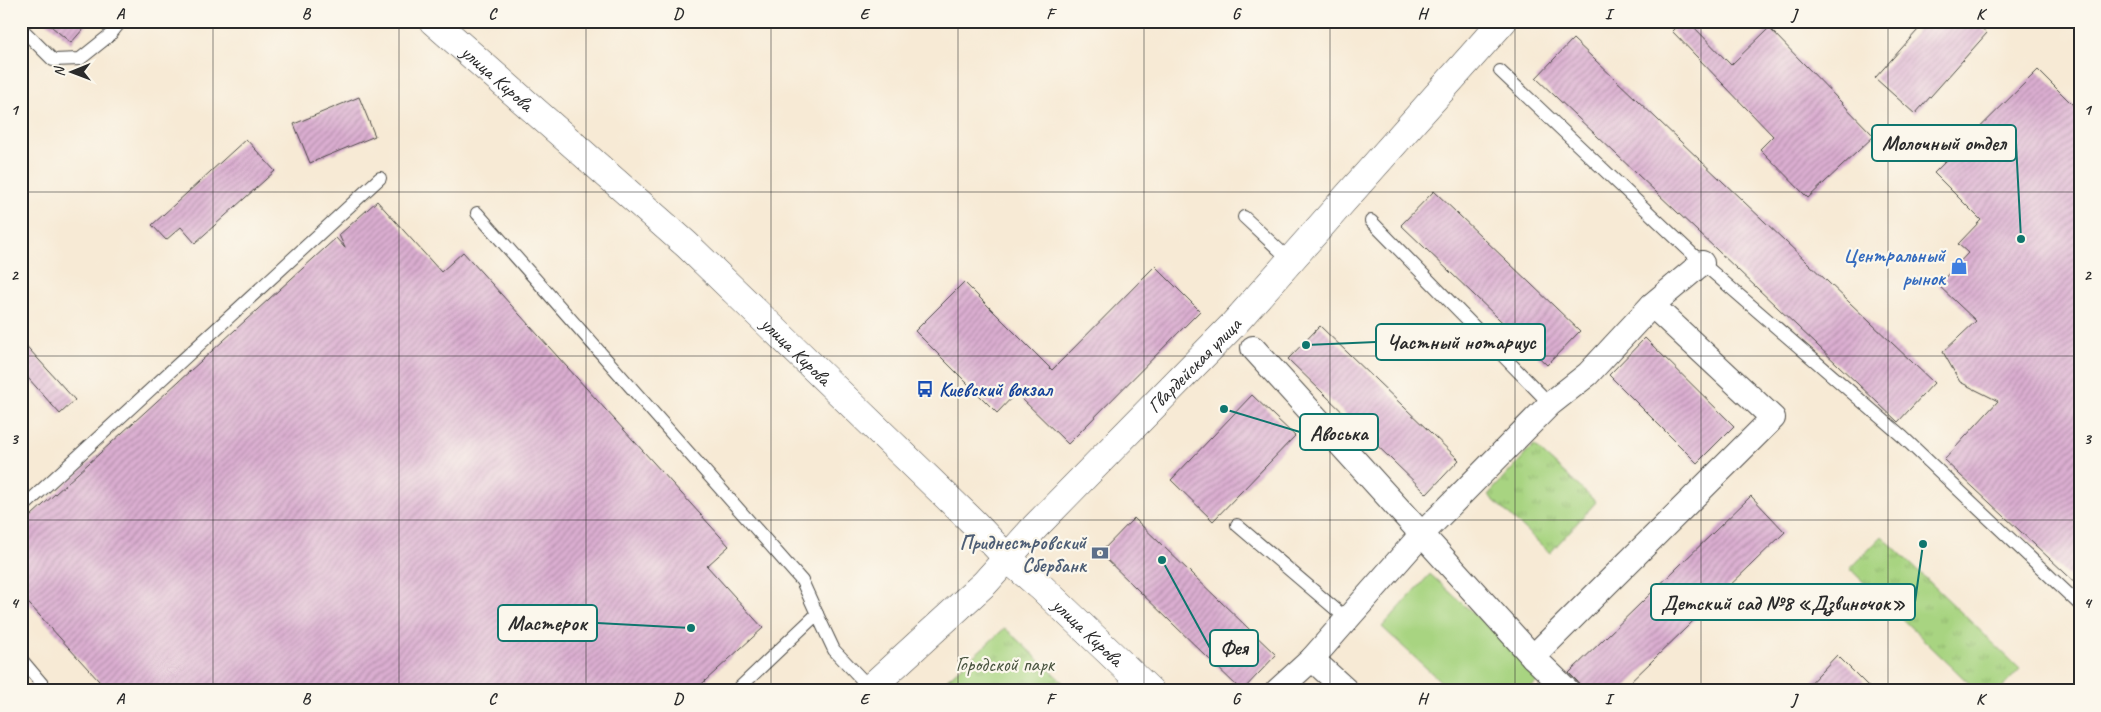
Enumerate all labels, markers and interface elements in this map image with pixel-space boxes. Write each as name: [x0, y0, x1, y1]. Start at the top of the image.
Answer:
text: A: [116, 4, 126, 24]
text: B: [302, 4, 312, 24]
text: C: [488, 4, 498, 24]
text: D: [673, 4, 684, 24]
text: E: [860, 4, 871, 24]
text: F: [1046, 4, 1057, 24]
text: G: [1232, 4, 1242, 24]
text: H: [1417, 4, 1429, 24]
text: I: [1605, 4, 1615, 24]
text: J: [1790, 4, 1799, 24]
text: K: [1976, 4, 1988, 24]
street label: улица Кирова: [455, 39, 540, 118]
north arrow: [48, 48, 98, 98]
text: N: [51, 65, 68, 77]
text: 1: [10, 100, 19, 120]
text: 1: [2083, 100, 2092, 120]
callout: Молочный отдел: [1872, 125, 2016, 161]
text: Молочный отдел: [1882, 130, 2008, 156]
place label: Центральный рынок: [1843, 243, 1947, 291]
shop icon: Центральный рынок: [1949, 256, 1969, 276]
text: 2: [10, 265, 19, 285]
text: 2: [2083, 265, 2092, 285]
street label: улица Кирова: [755, 311, 838, 392]
street label: Гвардейская улица: [1142, 311, 1248, 418]
callout: Частный нотариус: [1376, 324, 1545, 360]
text: Частный нотариус: [1386, 329, 1537, 355]
place label: Киевский вокзал: [939, 377, 1053, 402]
bus stop icon: Киевский вокзал: [915, 379, 935, 399]
callout: Авоська: [1300, 414, 1378, 450]
text: Авоська: [1310, 420, 1370, 446]
text: 3: [10, 429, 19, 449]
text: 3: [2083, 429, 2092, 449]
place label: Приднестровский Сбербанк: [960, 530, 1088, 578]
bank icon: Приднестровский Сбербанк: [1090, 543, 1110, 563]
callout: Детский сад №8 «Дзвиночок»: [1651, 584, 1915, 620]
text: Детский сад №8 «Дзвиночок»: [1661, 590, 1905, 617]
street label: улица Кирова: [1047, 592, 1130, 673]
text: 4: [10, 593, 19, 613]
text: 4: [2083, 593, 2092, 613]
callout: Мастерок: [498, 605, 597, 641]
text: Мастерок: [507, 610, 589, 636]
callout: Фея: [1210, 630, 1258, 666]
text: Фея: [1220, 635, 1250, 661]
park label: Городской парк: [956, 652, 1056, 677]
text: A: [116, 689, 126, 709]
text: B: [302, 689, 312, 709]
text: C: [488, 689, 498, 709]
text: D: [673, 689, 684, 709]
text: E: [860, 689, 871, 709]
text: F: [1046, 689, 1057, 709]
text: G: [1232, 689, 1242, 709]
text: H: [1417, 689, 1429, 709]
text: I: [1605, 689, 1615, 709]
text: J: [1790, 689, 1799, 709]
text: K: [1976, 689, 1988, 709]

